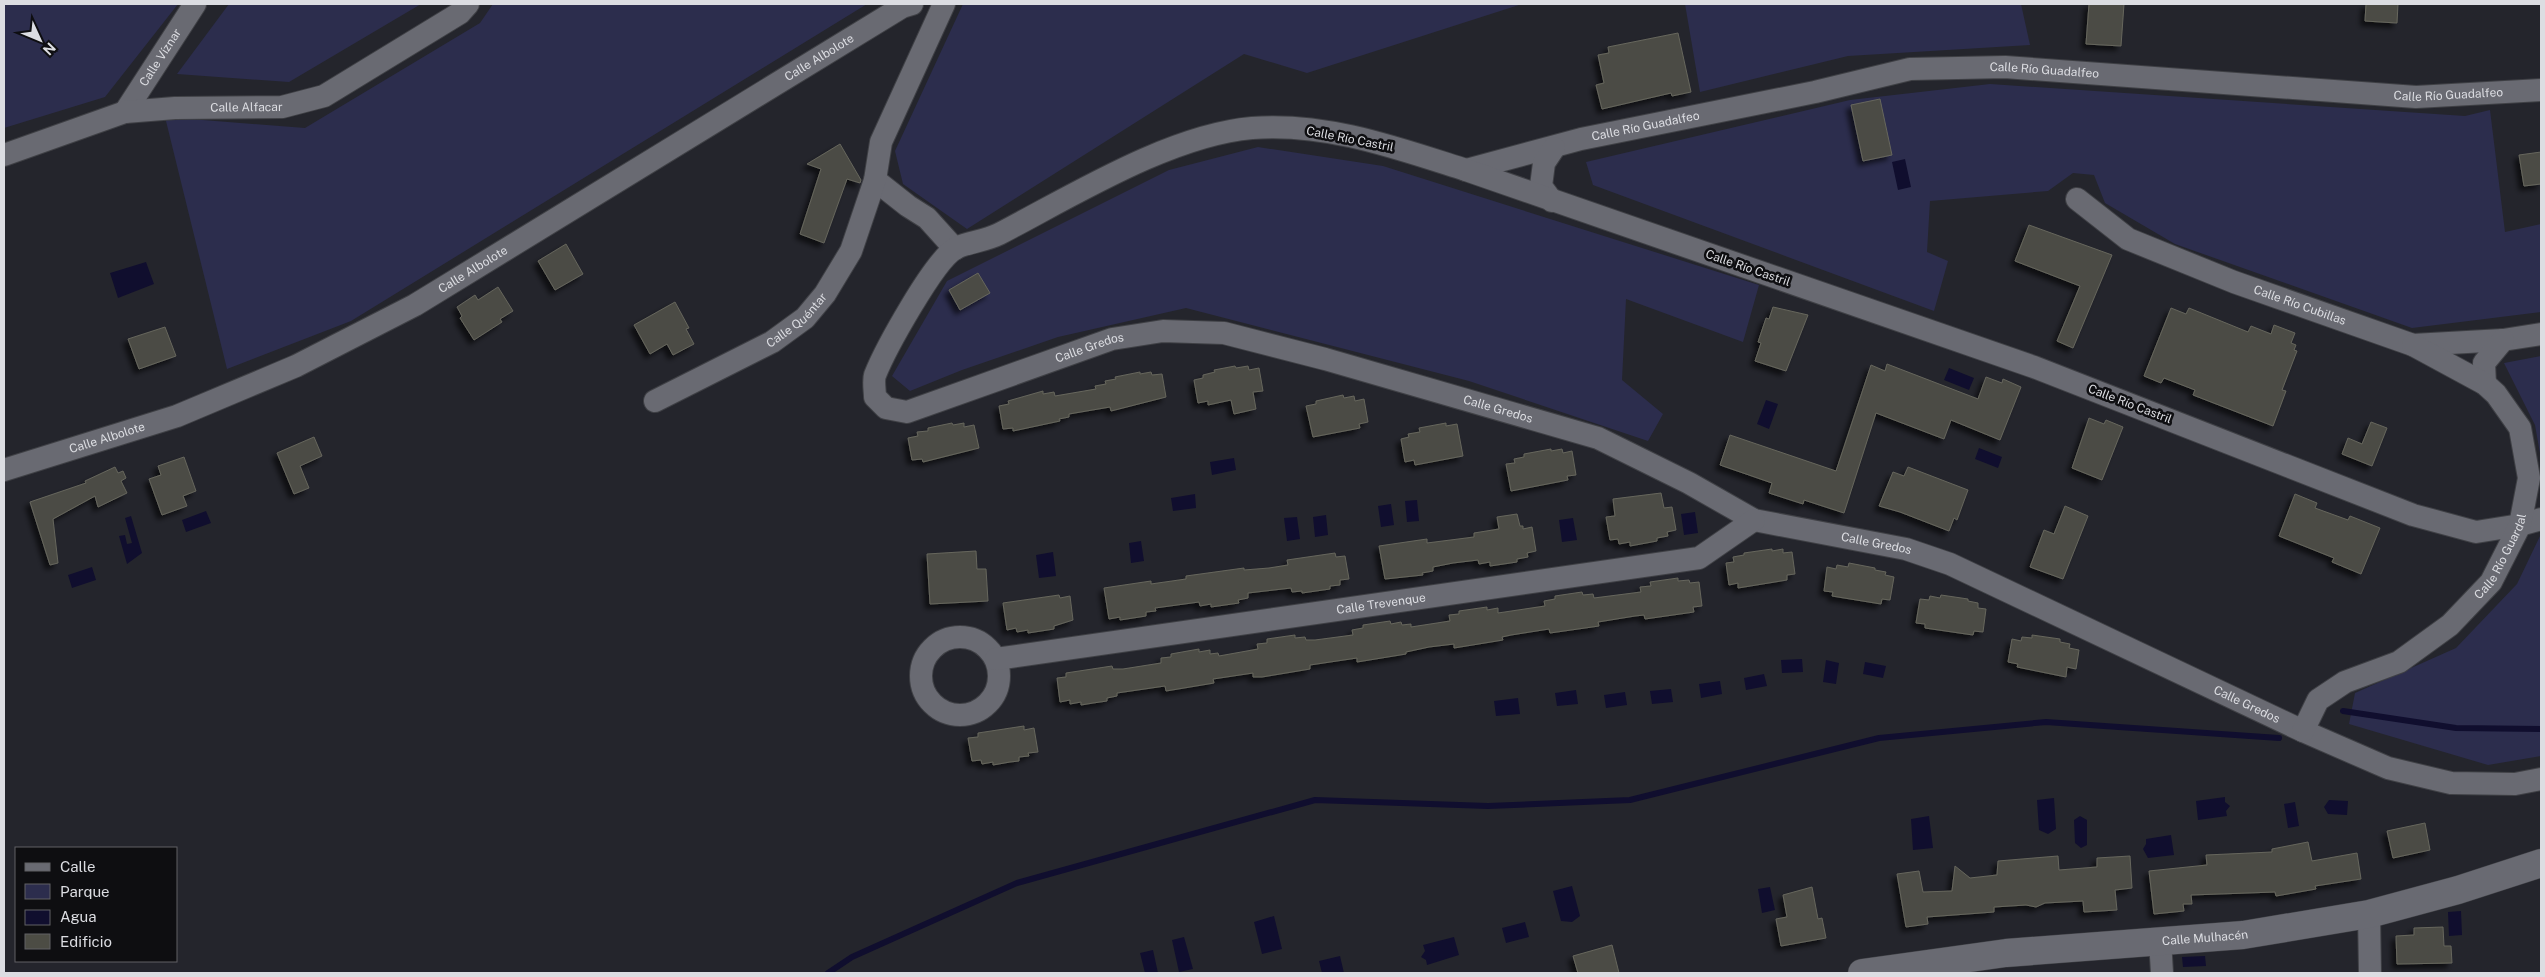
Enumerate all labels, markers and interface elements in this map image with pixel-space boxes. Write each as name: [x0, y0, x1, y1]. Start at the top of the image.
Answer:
north arrow: [15, 15, 65, 65]
street label: Calle Víznar: [137, 26, 184, 89]
street label: Calle Albolote: [782, 31, 857, 84]
text: N: [40, 40, 59, 59]
street label: Calle Río Guadalfeo: [1989, 60, 2100, 81]
street label: Calle Río Guadalfeo: [2393, 85, 2504, 104]
street label: Calle Alfacar: [210, 100, 283, 115]
street label: Calle Río Guadalfeo: [1590, 108, 1701, 144]
street label: Calle Río Castril: [1305, 124, 1395, 154]
street label: Calle Albolote: [436, 243, 510, 296]
street label: Calle Río Castril: [1704, 247, 1792, 289]
street label: Calle Río Cubillas: [2252, 282, 2348, 328]
street label: Calle Quéntar: [764, 290, 830, 351]
street label: Calle Gredos: [1053, 330, 1125, 366]
street label: Calle Río Castril: [2086, 382, 2174, 427]
street label: Calle Gredos: [1462, 392, 1534, 426]
street label: Calle Albolote: [68, 419, 147, 456]
street label: Calle Río Guardal: [2471, 512, 2529, 602]
street label: Calle Gredos: [1840, 530, 1914, 557]
street label: Calle Trevenque: [1336, 590, 1427, 617]
street label: Calle Gredos: [2211, 683, 2282, 726]
legend: [15, 847, 178, 962]
text: Calle: [60, 858, 96, 875]
text: Parque: [60, 883, 110, 900]
text: Agua: [60, 908, 97, 925]
street label: Calle Mulhacén: [2161, 927, 2249, 948]
text: Edificio: [60, 933, 112, 950]

